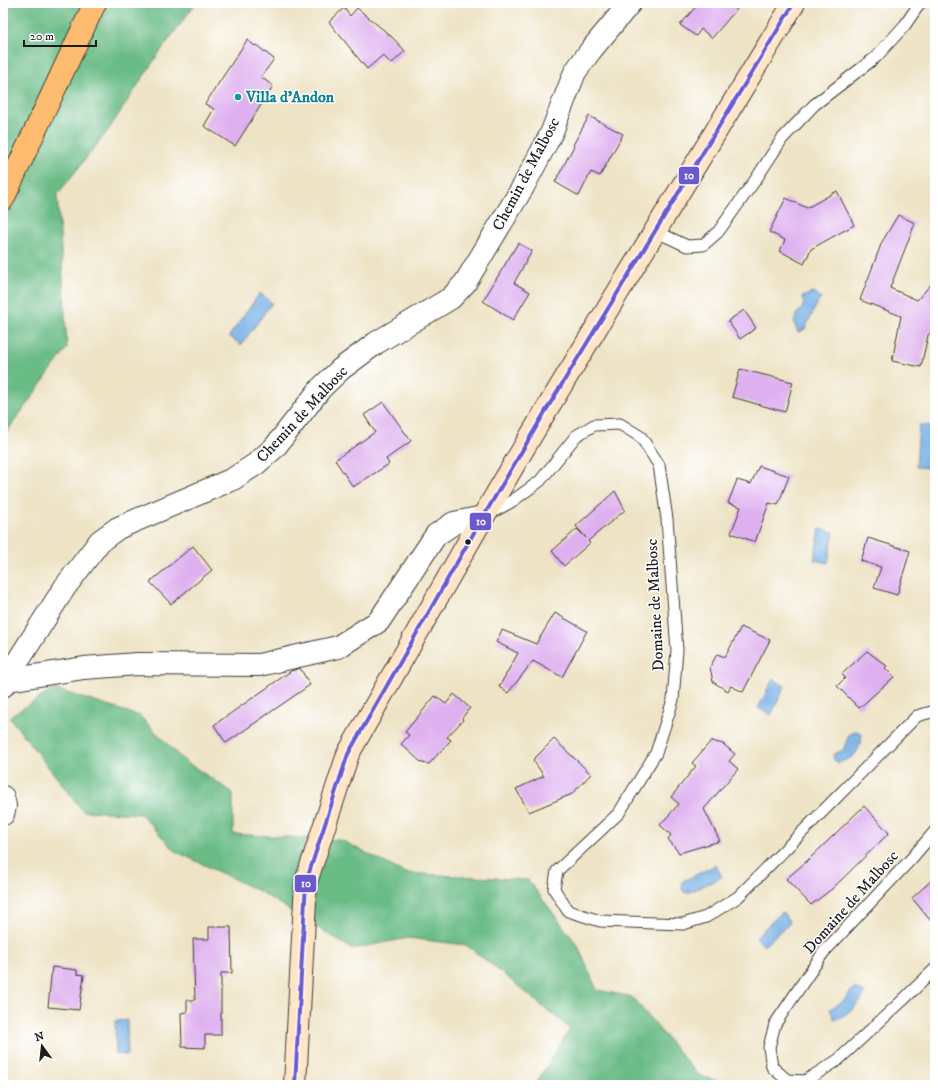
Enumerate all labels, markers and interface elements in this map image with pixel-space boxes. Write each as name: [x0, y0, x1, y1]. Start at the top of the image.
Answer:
scale bar: [24, 22, 96, 48]
text: 20 m: [30, 29, 54, 44]
place label: Villa d'Andon: [245, 87, 335, 107]
marker: Villa d'Andon: [233, 92, 243, 102]
street label: Chemin de Malbosc: [488, 114, 564, 234]
line badge: 10: [678, 166, 700, 185]
text: 10: [684, 169, 694, 183]
street label: Chemin de Malbosc: [252, 361, 352, 467]
line badge: 10: [469, 512, 492, 531]
text: 10: [476, 515, 486, 529]
unlabelled marker: [463, 537, 473, 547]
street label: Domaine de Malbosc: [642, 538, 668, 672]
street label: Domaine de Malbosc: [799, 846, 903, 958]
line badge: 10: [294, 874, 317, 893]
text: 10: [301, 877, 311, 891]
north arrow: [22, 1026, 62, 1066]
text: N: [33, 1029, 46, 1045]

